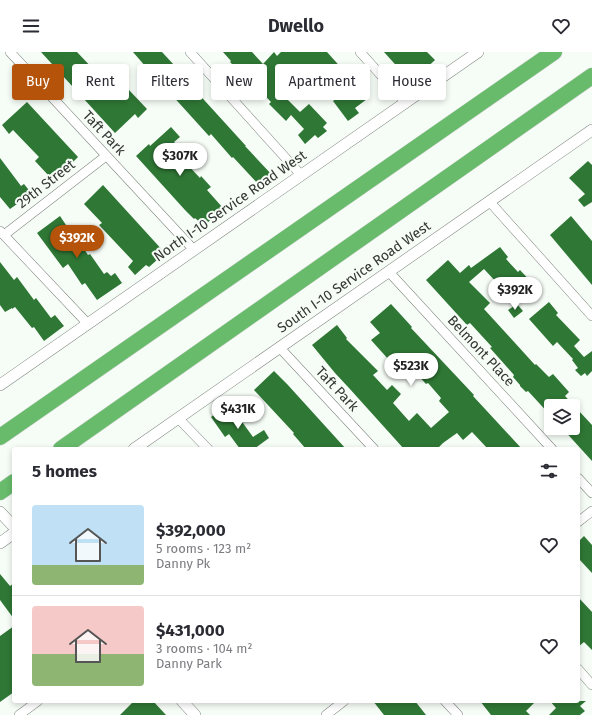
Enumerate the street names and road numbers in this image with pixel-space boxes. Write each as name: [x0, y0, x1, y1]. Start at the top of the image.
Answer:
street label: Taft Park: [79, 107, 130, 160]
street label: North I-10 Service Road West: [150, 146, 310, 265]
street label: 29th Street: [14, 155, 79, 212]
street label: South I-10 Service Road West: [274, 217, 435, 337]
street label: Belmont Place: [444, 312, 518, 390]
street label: Taft Park: [312, 363, 363, 416]

